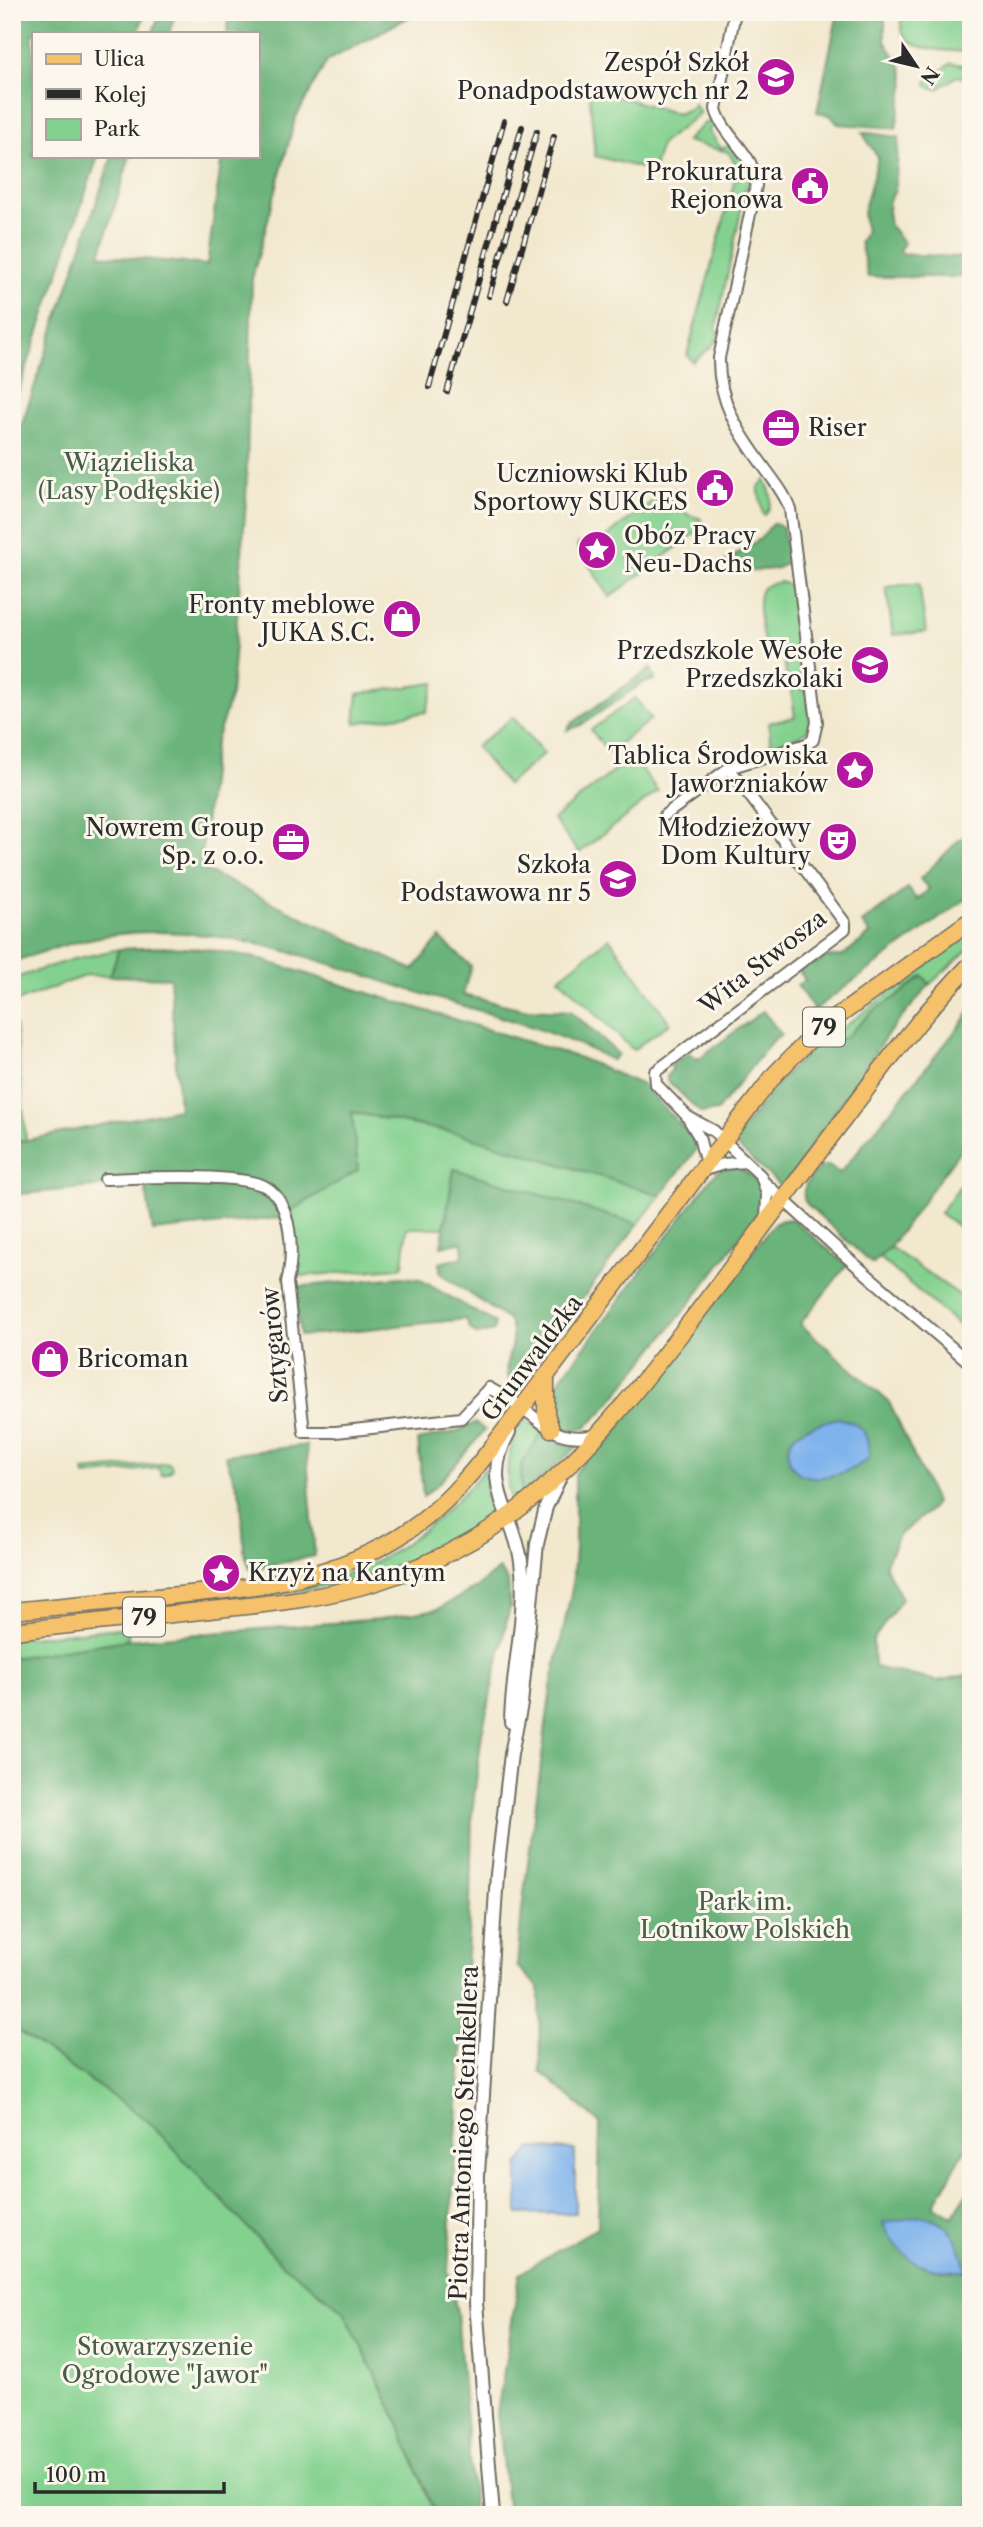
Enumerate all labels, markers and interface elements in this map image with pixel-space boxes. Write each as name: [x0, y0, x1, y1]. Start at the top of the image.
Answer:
legend: [32, 32, 259, 158]
north arrow: [881, 32, 951, 102]
text: Ulica: [94, 46, 146, 71]
place label: Zespół Szkół Ponadpodstawowych nr 2: [457, 48, 749, 105]
school or university icon: Zespół Szkół Ponadpodstawowych nr 2: [755, 56, 797, 98]
text: N: [915, 62, 944, 89]
text: Kolej: [94, 82, 146, 107]
text: Park: [94, 116, 140, 141]
place label: Prokuratura Rejonowa: [645, 157, 783, 214]
public building icon: Prokuratura Rejonowa: [789, 165, 831, 207]
office icon: Riser: [760, 407, 802, 449]
place label: Riser: [808, 413, 867, 442]
park label: Wiązieliska (Lasy Podłęskie): [38, 448, 220, 505]
place label: Uczniowski Klub Sportowy SUKCES: [473, 459, 688, 516]
public building icon: Uczniowski Klub Sportowy SUKCES: [694, 467, 736, 509]
place label: Obóz Pracy Neu-Dachs: [624, 521, 757, 578]
place icon: Obóz Pracy Neu-Dachs: [576, 529, 618, 571]
place label: Fronty meblowe JUKA S.C.: [188, 590, 375, 647]
shop icon: Fronty meblowe JUKA S.C.: [381, 598, 423, 640]
place label: Przedszkole Wesołe Przedszkolaki: [617, 636, 843, 693]
school or university icon: Przedszkole Wesołe Przedszkolaki: [849, 644, 891, 686]
place label: Tablica Środowiska Jaworzniaków: [608, 740, 829, 798]
place icon: Tablica Środowiska Jaworzniaków: [834, 749, 876, 791]
place label: Nowrem Group Sp. z o.o.: [85, 813, 264, 870]
place label: Młodzieżowy Dom Kultury: [657, 813, 812, 870]
office icon: Nowrem Group Sp. z o.o.: [270, 821, 312, 863]
theatre icon: Młodzieżowy Dom Kultury: [817, 821, 859, 863]
place label: Szkoła Podstawowa nr 5: [400, 850, 591, 907]
school or university icon: Szkoła Podstawowa nr 5: [597, 858, 639, 900]
street label: Wita Stwosza: [693, 903, 832, 1021]
road number: 79: [803, 1008, 845, 1046]
street label: Sztygarów: [255, 1284, 294, 1404]
street label: Grunwaldzka: [475, 1289, 589, 1427]
shop icon: Bricoman: [29, 1338, 71, 1380]
place label: Bricoman: [77, 1344, 188, 1373]
place icon: Krzyż na Kantym: [200, 1552, 242, 1594]
place label: Krzyż na Kantym: [248, 1558, 446, 1587]
road number: 79: [123, 1598, 165, 1636]
park label: Park im. Lotnikow Polskich: [640, 1887, 850, 1944]
street label: Piotra Antoniego Steinkellera: [443, 1965, 484, 2301]
park label: Stowarzyszenie Ogrodowe "Jawor": [62, 2332, 268, 2389]
scale bar: [35, 2450, 224, 2494]
text: 100 m: [46, 2462, 107, 2487]

